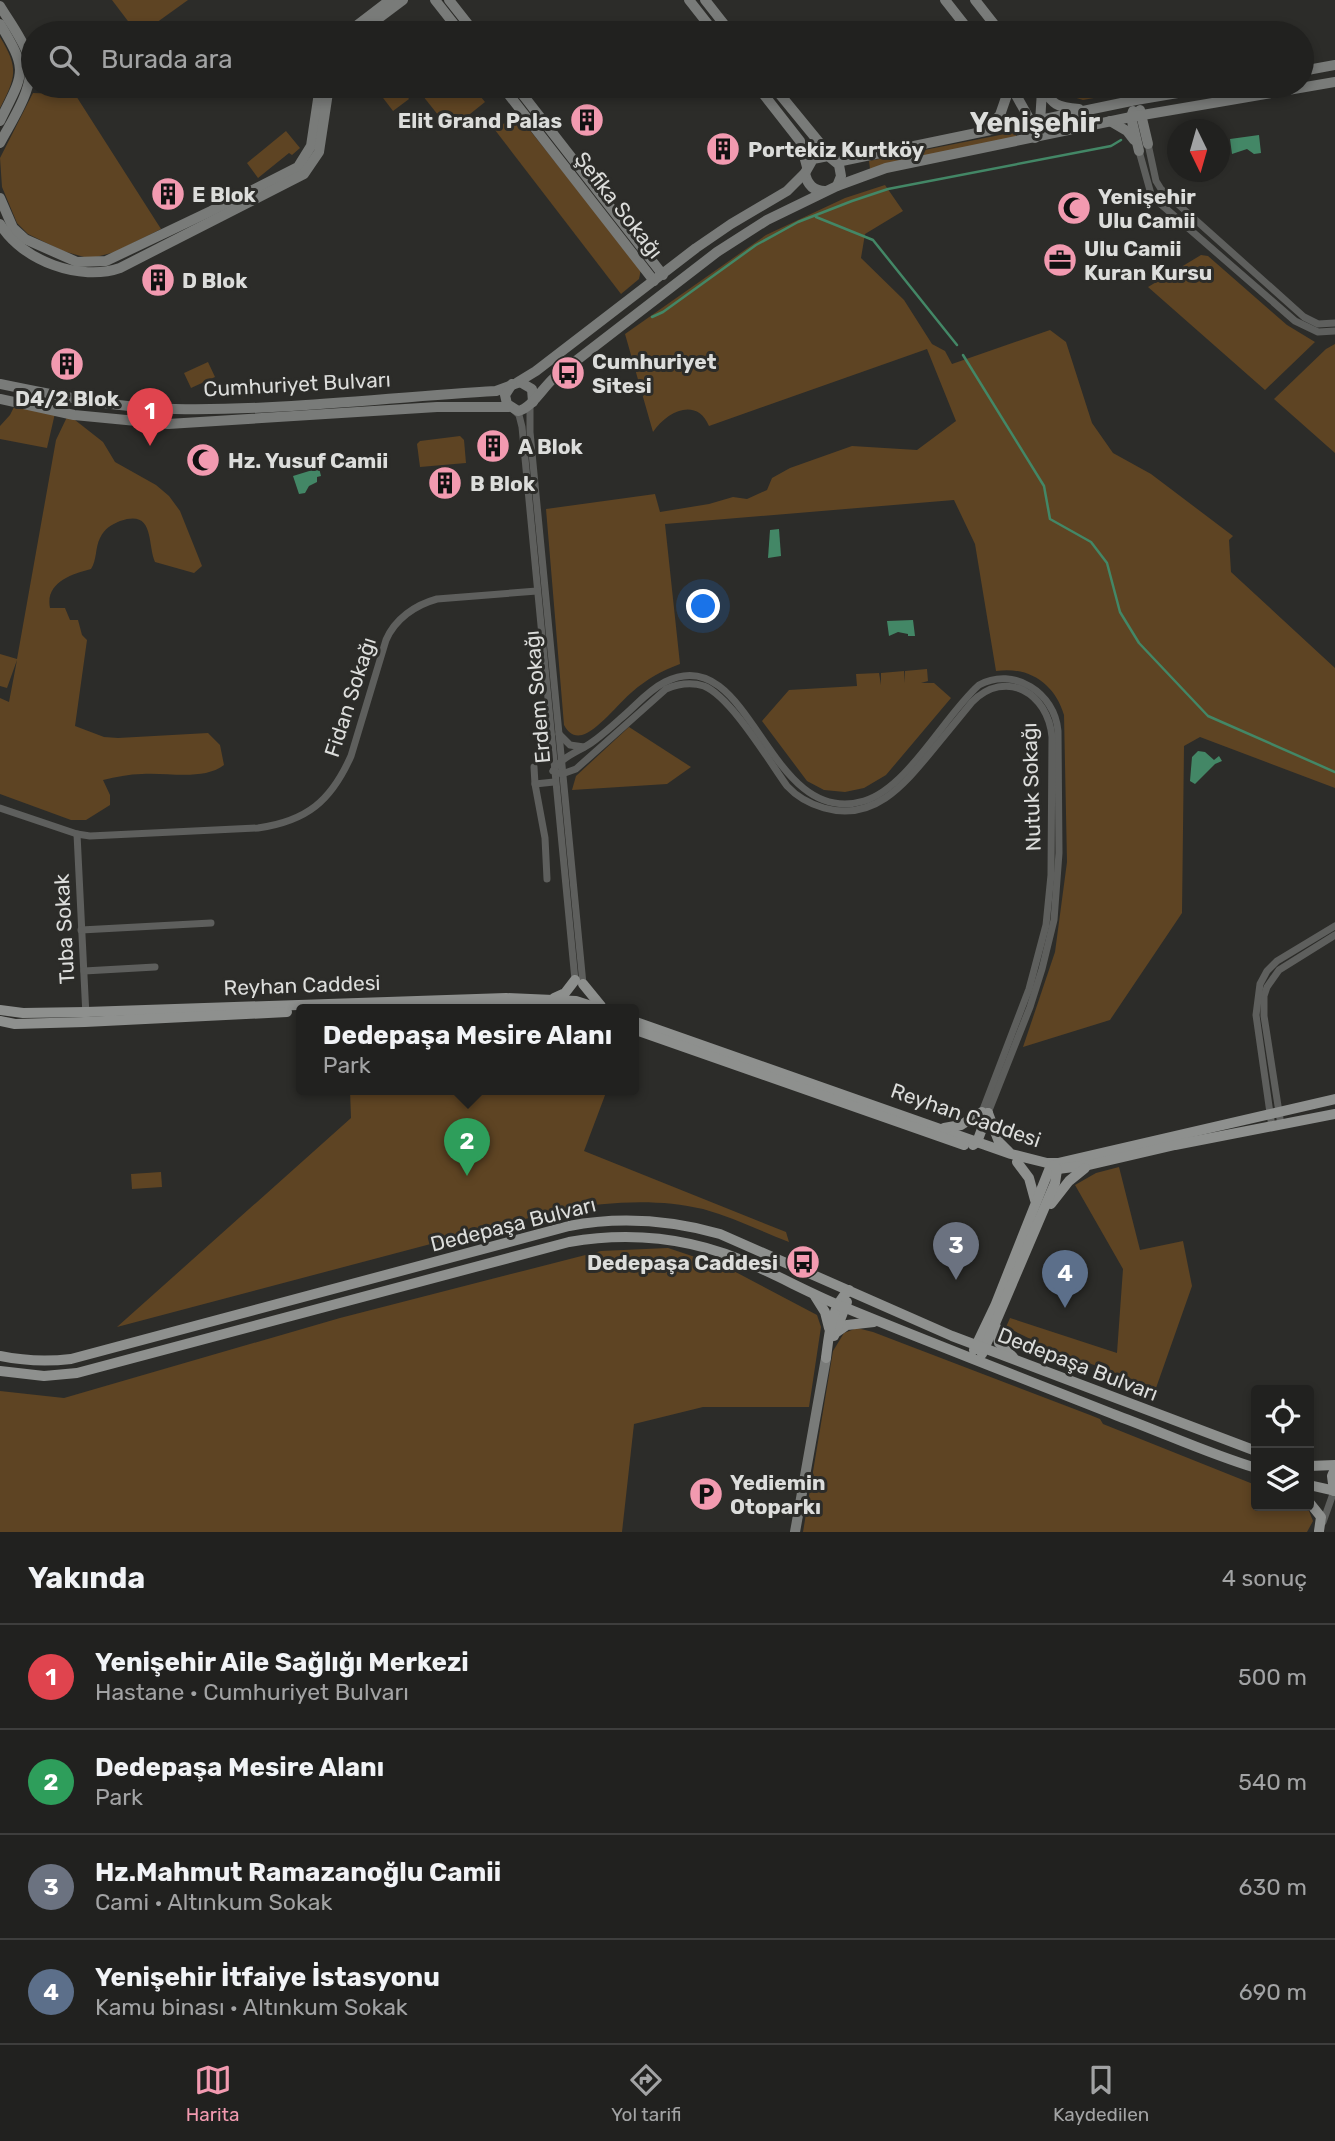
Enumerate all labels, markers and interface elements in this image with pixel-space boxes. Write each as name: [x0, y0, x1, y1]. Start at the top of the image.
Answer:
search box: [21, 21, 1314, 98]
icon: search: [45, 41, 83, 79]
text: Burada ara: [101, 44, 233, 75]
building icon: Elit Grand Palas: [568, 101, 606, 139]
district label: Yenişehir: [970, 106, 1100, 139]
place label: Elit Grand Palas: [398, 108, 562, 133]
north arrow: [1167, 119, 1230, 182]
building icon: Portekiz Kurtköy: [704, 130, 742, 168]
place label: Portekiz Kurtköy: [748, 137, 925, 162]
street label: Şefika Sokağı: [570, 147, 668, 263]
building icon: E Blok: [149, 175, 187, 213]
place label: E Blok: [192, 182, 257, 207]
place label: Yenişehir Ulu Camii: [1098, 184, 1196, 233]
mosque icon: Yenişehir Ulu Camii: [1055, 189, 1093, 227]
place label: Ulu Camii Kuran Kursu: [1084, 236, 1212, 285]
office icon: Ulu Camii Kuran Kursu: [1041, 241, 1079, 279]
building icon: D Blok: [139, 261, 177, 299]
place label: D Blok: [182, 268, 248, 293]
building icon: D4/2 Blok: [48, 345, 86, 383]
place label: Cumhuriyet Sitesi: [592, 349, 717, 398]
bus stop icon: Cumhuriyet Sitesi: [549, 354, 587, 392]
street label: Cumhuriyet Bulvarı: [203, 367, 391, 401]
place label: D4/2 Blok: [15, 386, 120, 411]
pin: 1: [127, 388, 173, 446]
building icon: A Blok: [474, 427, 512, 465]
place label: A Blok: [518, 434, 584, 459]
mosque icon: Hz. Yusuf Camii: [184, 441, 222, 479]
place label: Hz. Yusuf Camii: [228, 448, 388, 473]
building icon: B Blok: [426, 464, 464, 502]
place label: B Blok: [470, 471, 536, 496]
your location: [686, 589, 720, 623]
street label: Erdem Sokağı: [519, 629, 555, 765]
street label: Fidan Sokağı: [319, 634, 381, 760]
street label: Nutuk Sokağı: [1016, 722, 1046, 852]
street label: Tuba Sokak: [49, 873, 79, 985]
street label: Reyhan Caddesi: [223, 970, 381, 1000]
popup: [296, 1004, 639, 1095]
text: Dedepaşa Mesire Alanı: [323, 1020, 612, 1051]
text: Park: [323, 1051, 371, 1079]
street label: Reyhan Caddesi: [888, 1078, 1044, 1152]
pin: 2: [444, 1118, 490, 1176]
street label: Dedepaşa Bulvarı: [428, 1191, 598, 1257]
pin: 3: [933, 1222, 979, 1280]
bus stop icon: Dedepaşa Caddesi: [784, 1243, 822, 1281]
place label: Dedepaşa Caddesi: [587, 1250, 778, 1275]
pin: 4: [1042, 1250, 1088, 1308]
street label: Dedepaşa Bulvarı: [994, 1322, 1162, 1406]
map controls: [1251, 1385, 1314, 1511]
button: locate: [1251, 1385, 1314, 1448]
button: layers: [1251, 1448, 1314, 1511]
place label: Yediemin Otoparkı: [730, 1470, 825, 1519]
parking icon: Yediemin Otoparkı: [687, 1475, 725, 1513]
text: Yakında: [28, 1560, 145, 1596]
text: 4 sonuç: [1222, 1564, 1307, 1592]
text: Yenişehir Aile Sağlığı Merkezi: [95, 1647, 469, 1678]
text: 1: [45, 1663, 57, 1691]
text: 500 m: [1238, 1663, 1307, 1691]
text: Hastane · Cumhuriyet Bulvarı: [95, 1678, 409, 1706]
text: Dedepaşa Mesire Alanı: [95, 1752, 384, 1783]
text: 2: [44, 1768, 58, 1796]
text: 540 m: [1238, 1768, 1307, 1796]
text: Park: [95, 1783, 143, 1811]
text: Hz.Mahmut Ramazanoğlu Camii: [95, 1857, 501, 1888]
text: 3: [43, 1873, 59, 1901]
text: 630 m: [1239, 1873, 1307, 1901]
text: Cami · Altınkum Sokak: [95, 1888, 332, 1916]
text: Yenişehir İtfaiye İstasyonu: [95, 1962, 440, 1993]
text: 4: [43, 1978, 59, 2006]
text: 690 m: [1239, 1978, 1307, 2006]
text: Kamu binası · Altınkum Sokak: [95, 1993, 408, 2021]
tab: Harita: [186, 2061, 240, 2126]
tab: Yol tarifi: [611, 2061, 682, 2126]
tab: Kaydedilen: [1053, 2061, 1149, 2126]

